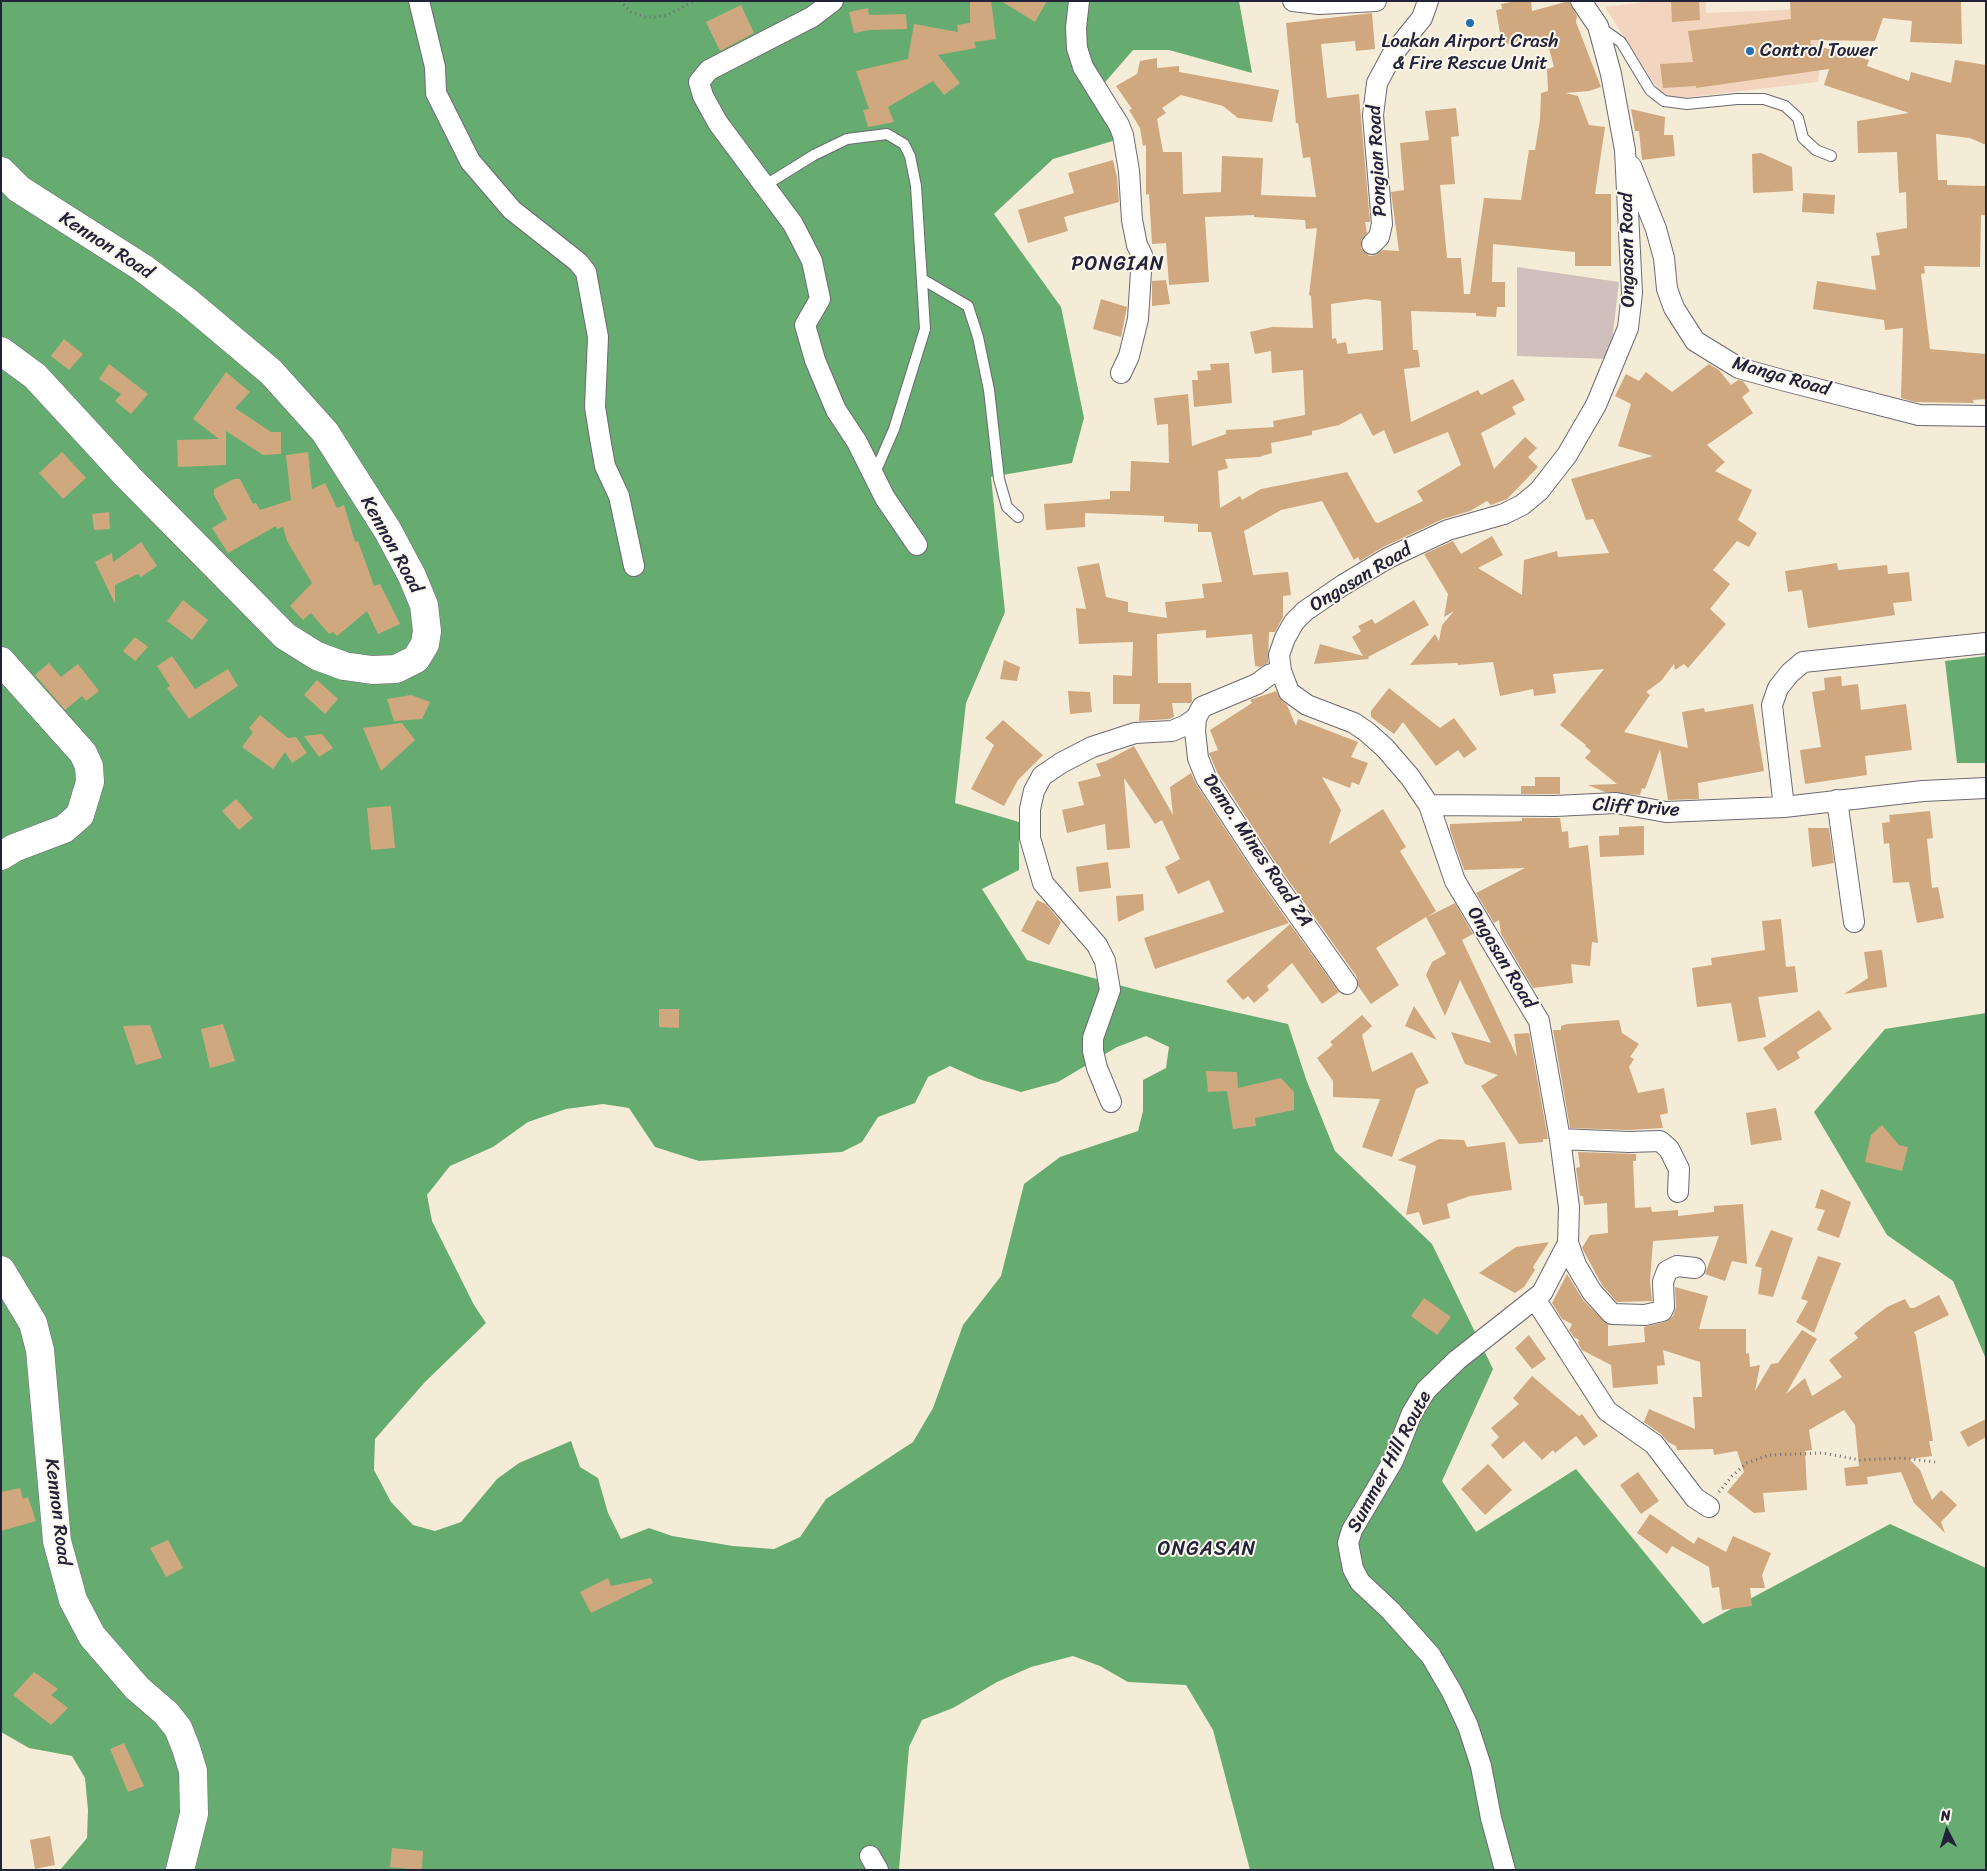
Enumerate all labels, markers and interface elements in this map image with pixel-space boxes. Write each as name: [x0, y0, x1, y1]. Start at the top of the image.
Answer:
marker: Loakan Airport Crash & Fire Rescue Unit: [1464, 17, 1476, 29]
place label: Loakan Airport Crash & Fire Rescue Unit: [1382, 31, 1558, 75]
place label: Control Tower: [1760, 40, 1877, 62]
marker: Control Tower: [1744, 45, 1756, 57]
street label: Pongian Road: [1364, 105, 1392, 217]
street label: Ongasan Road: [1616, 192, 1640, 308]
street label: Kennon Road: [55, 207, 157, 285]
district label: PONGIAN: [1071, 253, 1165, 277]
street label: Manga Road: [1730, 352, 1832, 402]
street label: Kennon Road: [355, 492, 427, 598]
street label: Ongasan Road: [1306, 539, 1416, 617]
street label: Demo. Mines Road 2A: [1197, 770, 1317, 932]
street label: Cliff Drive: [1592, 794, 1680, 822]
street label: Ongasan Road: [1462, 903, 1540, 1013]
street label: Summer Hill Route: [1343, 1387, 1437, 1537]
street label: Kennon Road: [39, 1457, 75, 1567]
district label: ONGASAN: [1158, 1538, 1256, 1562]
text: N: [1940, 1803, 1952, 1828]
north arrow: [1922, 1806, 1972, 1856]

